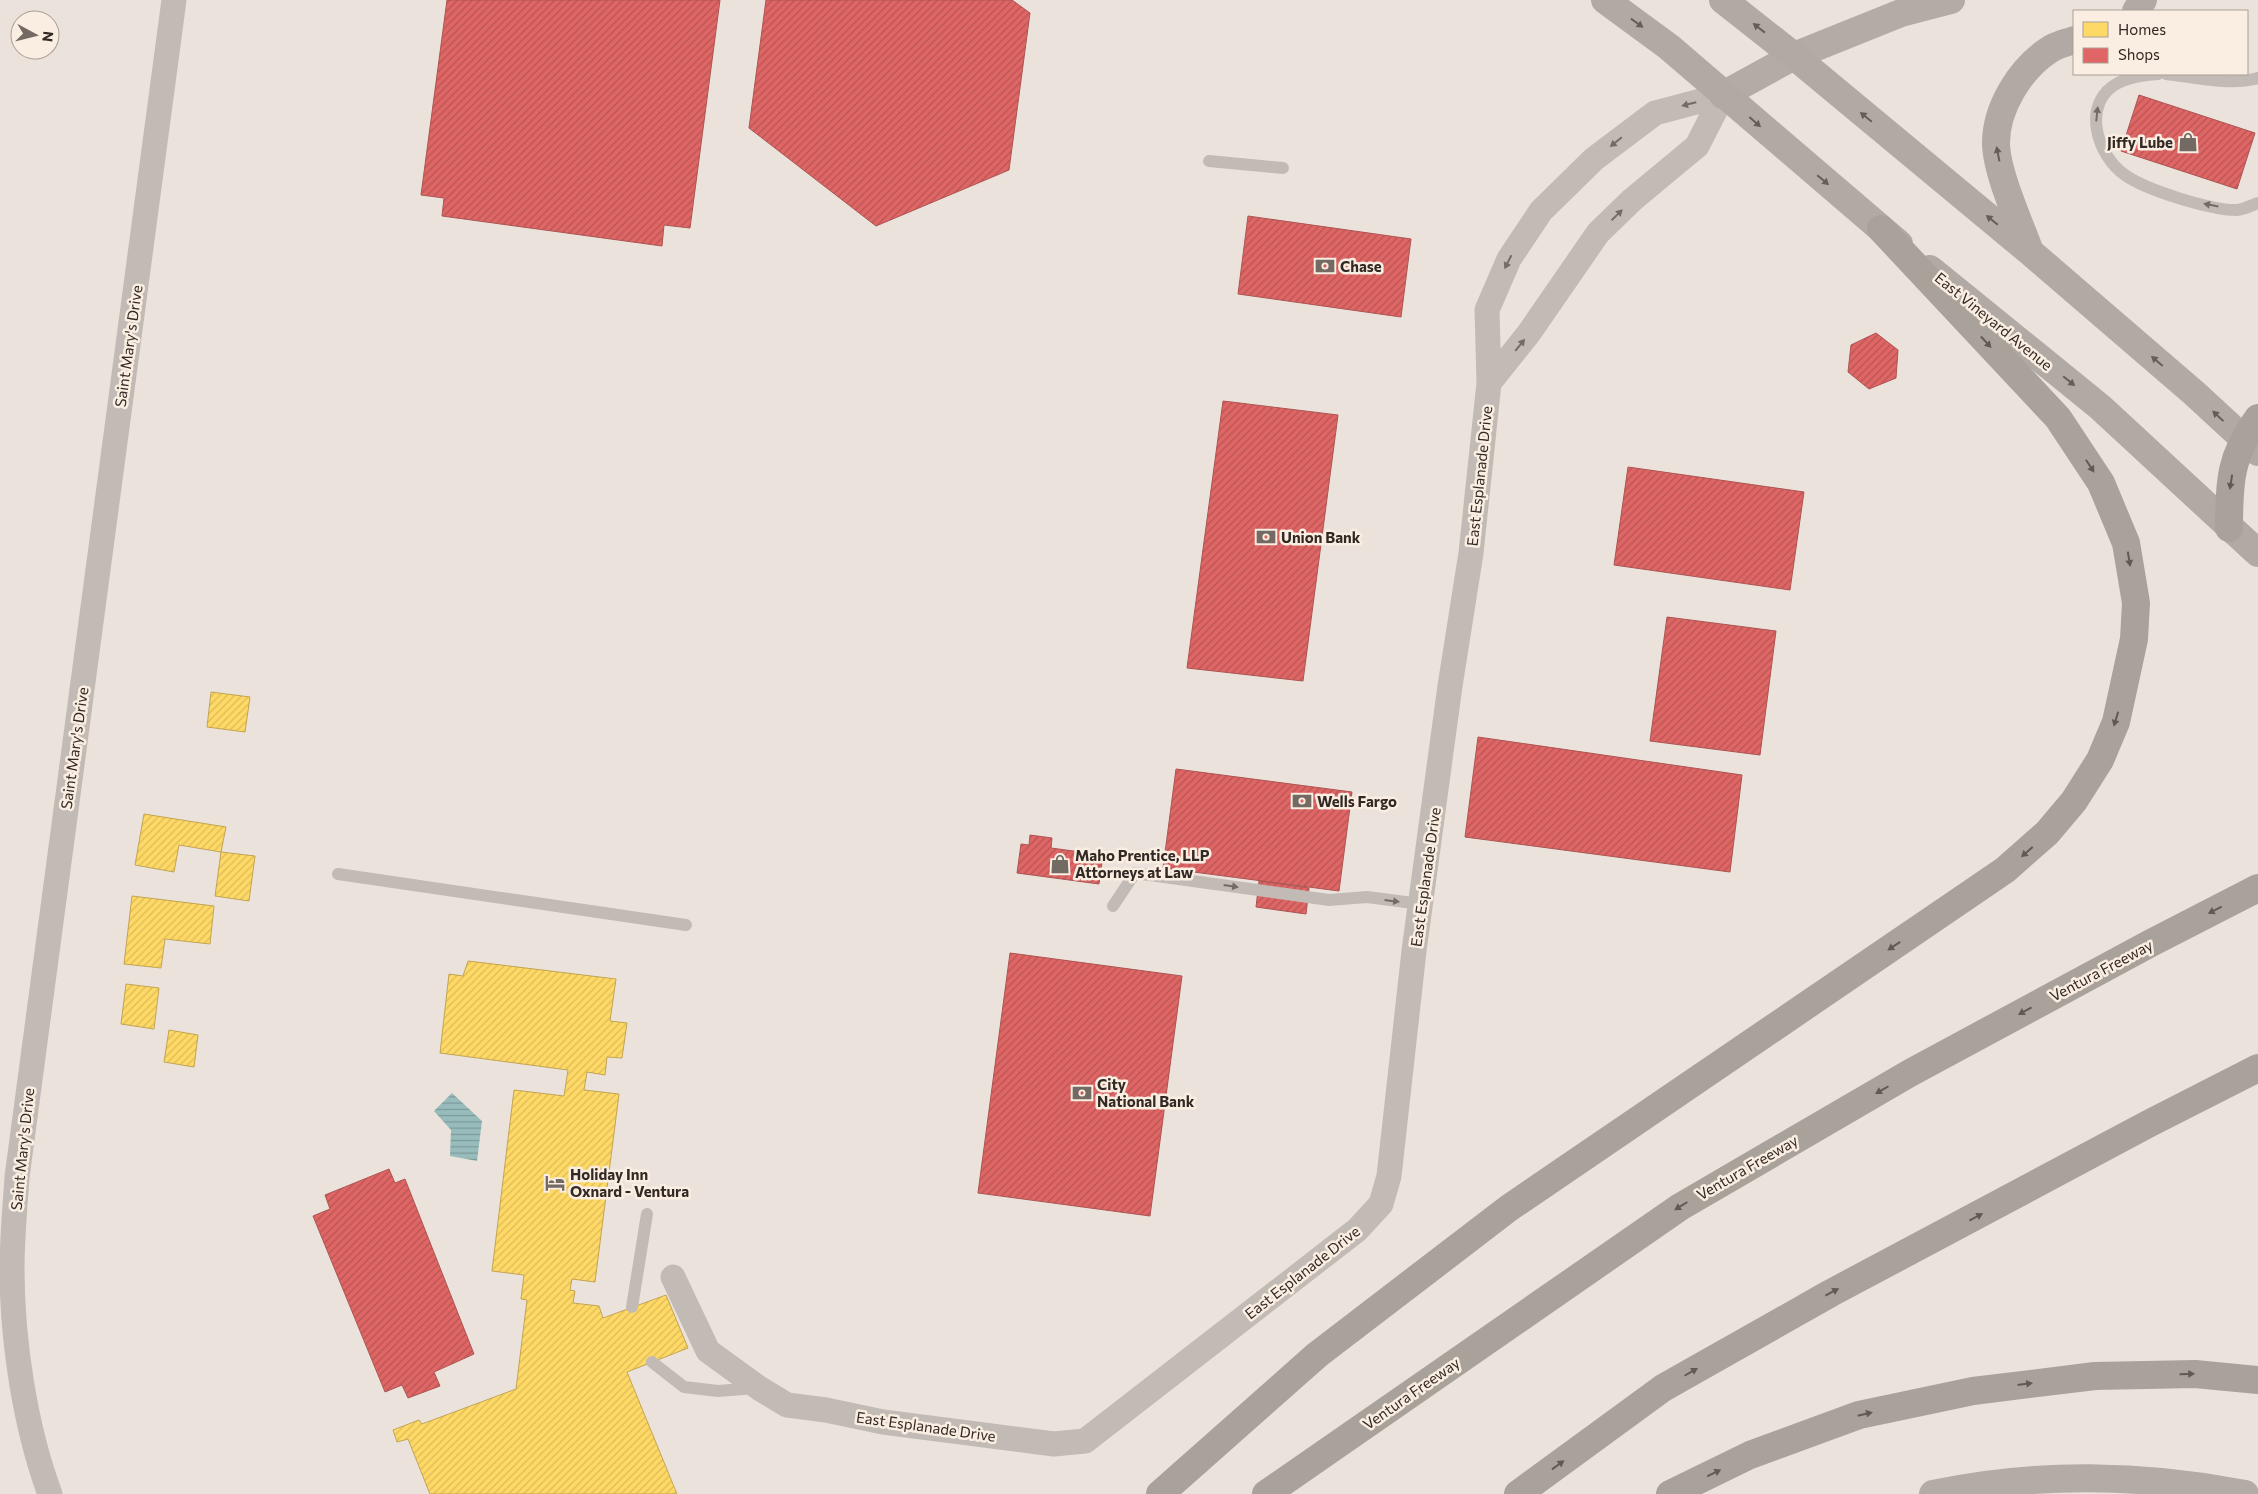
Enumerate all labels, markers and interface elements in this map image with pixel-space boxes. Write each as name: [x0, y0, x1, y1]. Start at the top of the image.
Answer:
north arrow: [10, 10, 60, 60]
legend: [2073, 10, 2248, 75]
one-way arrow: [1630, 18, 1643, 29]
text: Homes: [2118, 20, 2166, 38]
one-way arrow: [1752, 23, 1765, 33]
text: N: [39, 30, 57, 43]
text: Shops: [2118, 45, 2160, 63]
one-way arrow: [1682, 100, 1697, 108]
one-way arrow: [2093, 105, 2101, 121]
one-way arrow: [1860, 111, 1873, 122]
one-way arrow: [1748, 117, 1761, 128]
shop icon: Jiffy Lube: [2177, 131, 2199, 153]
place label: Jiffy Lube: [2107, 133, 2173, 151]
one-way arrow: [1609, 136, 1622, 147]
one-way arrow: [1994, 147, 2002, 162]
one-way arrow: [1816, 175, 1829, 186]
one-way arrow: [2203, 201, 2219, 209]
one-way arrow: [1610, 209, 1622, 221]
one-way arrow: [1986, 214, 1999, 225]
one-way arrow: [1504, 254, 1512, 269]
bank icon: Chase: [1314, 255, 1336, 277]
place label: Chase: [1340, 257, 1382, 275]
street label: East Vineyard Avenue: [1932, 268, 2056, 374]
street label: Saint Mary's Drive: [111, 284, 145, 408]
one-way arrow: [1980, 335, 1992, 347]
one-way arrow: [1514, 339, 1525, 352]
one-way arrow: [2150, 355, 2163, 366]
one-way arrow: [2062, 376, 2075, 387]
street label: East Esplanade Drive: [1463, 405, 1495, 547]
one-way arrow: [2212, 410, 2225, 421]
one-way arrow: [2085, 460, 2094, 473]
one-way arrow: [2226, 475, 2234, 491]
bank icon: Union Bank: [1255, 526, 1277, 548]
place label: Union Bank: [1281, 528, 1361, 546]
one-way arrow: [2125, 551, 2133, 567]
street label: Saint Mary's Drive: [57, 686, 91, 810]
one-way arrow: [2112, 711, 2119, 726]
bank icon: Wells Fargo: [1291, 790, 1313, 812]
place label: Wells Fargo: [1317, 792, 1397, 810]
street label: East Esplanade Drive: [1406, 806, 1444, 948]
place label: Maho Prentice, LLP Attorneys at Law: [1075, 846, 1210, 881]
one-way arrow: [2021, 846, 2033, 858]
shop icon: Maho Prentice, LLP Attorneys at Law: [1049, 853, 1071, 875]
one-way arrow: [1223, 883, 1239, 891]
one-way arrow: [1384, 897, 1400, 905]
one-way arrow: [2207, 906, 2222, 914]
street label: Ventura Freeway: [2046, 935, 2156, 1005]
one-way arrow: [1888, 941, 1901, 951]
one-way arrow: [2017, 1007, 2032, 1015]
place label: City National Bank: [1097, 1075, 1195, 1110]
bank icon: City National Bank: [1071, 1082, 1093, 1104]
one-way arrow: [1876, 1085, 1889, 1094]
street label: Saint Mary's Drive: [7, 1087, 37, 1211]
street label: Ventura Freeway: [1693, 1131, 1801, 1203]
place label: Holiday Inn Oxnard - Ventura: [570, 1165, 689, 1200]
hotel icon: Holiday Inn Oxnard - Ventura: [544, 1172, 566, 1194]
one-way arrow: [1675, 1201, 1688, 1211]
one-way arrow: [1969, 1213, 1983, 1221]
street label: East Esplanade Drive: [1241, 1221, 1363, 1322]
one-way arrow: [1825, 1288, 1839, 1296]
street label: Ventura Freeway: [1359, 1353, 1463, 1433]
one-way arrow: [1684, 1368, 1697, 1377]
one-way arrow: [2179, 1370, 2195, 1378]
one-way arrow: [2017, 1380, 2033, 1388]
street label: East Esplanade Drive: [855, 1407, 997, 1445]
one-way arrow: [1858, 1410, 1873, 1418]
one-way arrow: [1551, 1460, 1565, 1470]
one-way arrow: [1707, 1469, 1721, 1477]

